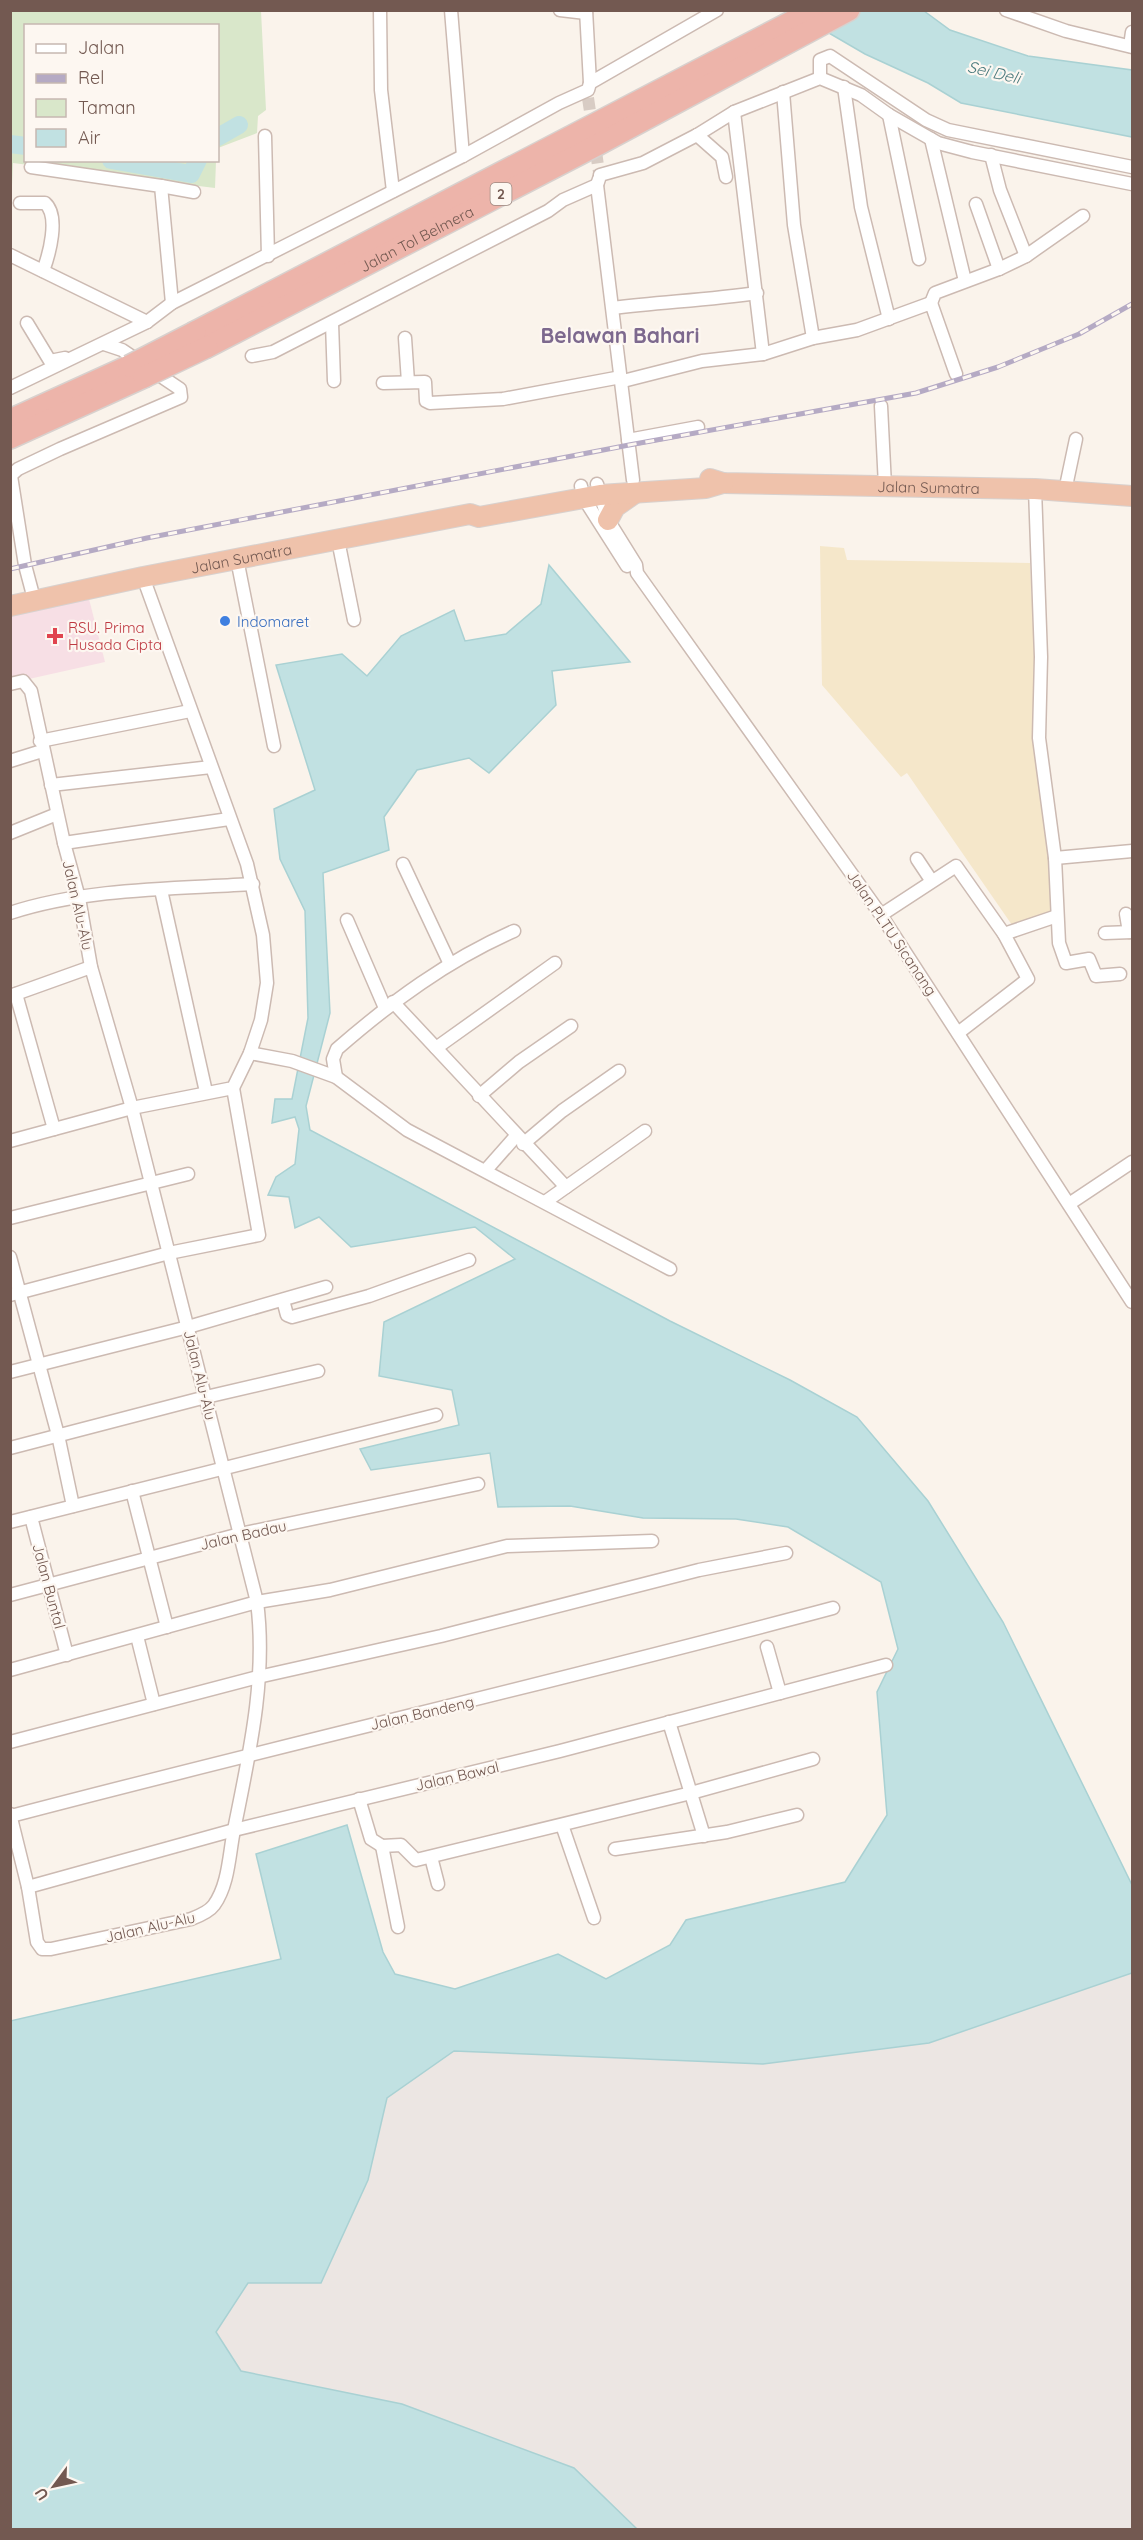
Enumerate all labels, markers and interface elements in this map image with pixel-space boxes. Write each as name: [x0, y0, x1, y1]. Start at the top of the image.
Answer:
legend: [24, 24, 219, 162]
text: Jalan: [78, 36, 125, 59]
water label: Sei Deli: [966, 56, 1024, 88]
text: Rel: [78, 66, 104, 89]
text: Taman: [78, 96, 136, 119]
text: Air: [78, 126, 100, 149]
road number: 2: [490, 183, 512, 205]
street label: Jalan Tol Belmera: [356, 201, 477, 276]
district label: Belawan Bahari: [540, 322, 700, 348]
street label: Jalan Sumatra: [877, 476, 980, 497]
street label: Jalan Sumatra: [189, 539, 293, 577]
place label: Indomaret: [237, 612, 309, 631]
marker: Indomaret: [218, 614, 232, 628]
place label: RSU. Prima Husada Cipta: [68, 618, 162, 654]
marker: RSU. Prima Husada Cipta: [46, 627, 64, 645]
street label: Jalan Alu-Alu: [58, 858, 98, 952]
street label: Jalan PLTU Sicanang: [843, 867, 941, 999]
street label: Jalan Alu-Alu: [180, 1328, 220, 1422]
street label: Jalan Badau: [198, 1516, 288, 1554]
street label: Jalan Buntal: [28, 1541, 70, 1631]
street label: Jalan Bandeng: [368, 1692, 476, 1734]
street label: Jalan Bawal: [413, 1757, 501, 1795]
street label: Jalan Alu-Alu: [103, 1907, 197, 1947]
north arrow: [24, 2456, 84, 2516]
text: U: [30, 2484, 53, 2504]

